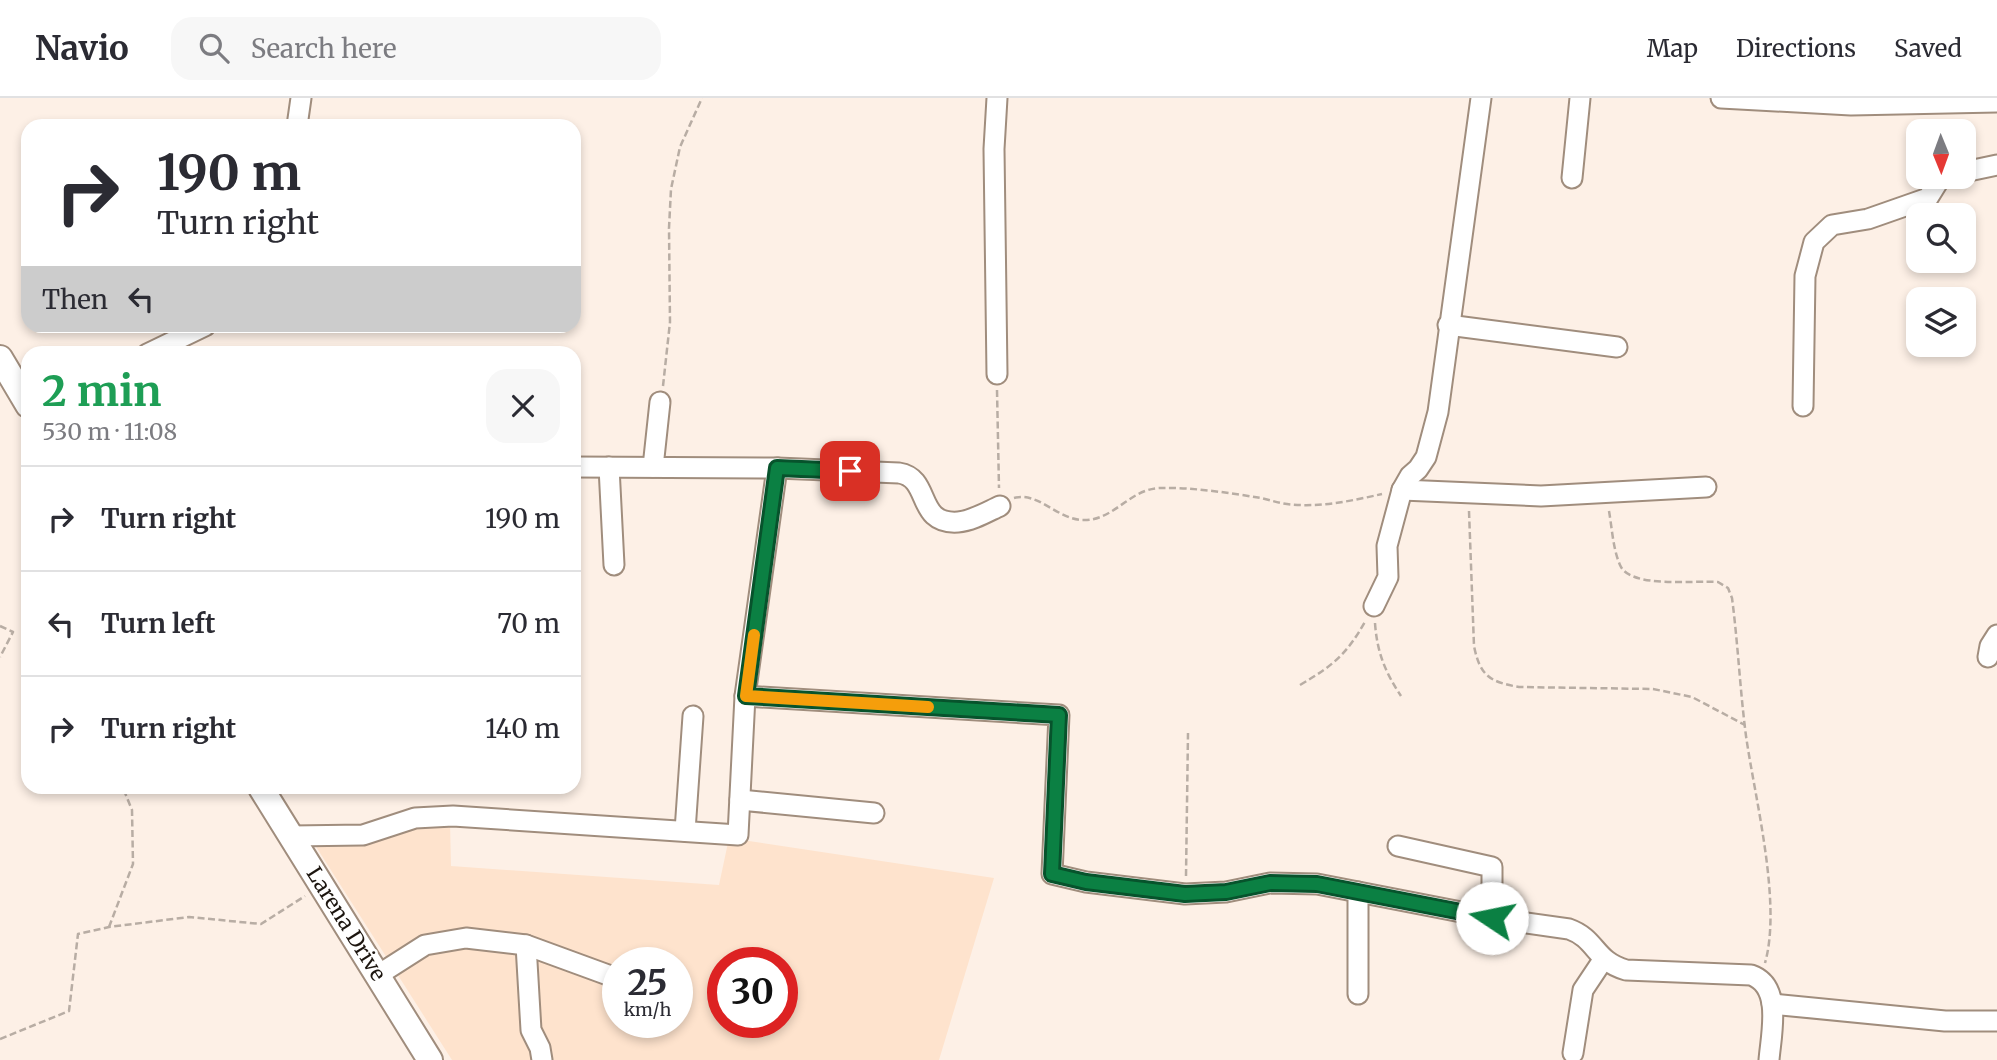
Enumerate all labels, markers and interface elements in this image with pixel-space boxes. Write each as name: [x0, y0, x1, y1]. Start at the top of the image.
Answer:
search box: [171, 17, 661, 80]
text: Navio: [35, 28, 129, 69]
icon: search: [195, 29, 233, 67]
text: Search here: [251, 32, 396, 65]
text: Map: [1647, 33, 1698, 64]
text: Directions: [1736, 33, 1856, 64]
text: Saved: [1894, 33, 1962, 64]
north arrow: [1906, 119, 1976, 189]
map controls: [1906, 119, 1976, 357]
text: 190 m: [157, 142, 301, 203]
icon: right: [42, 147, 133, 238]
text: Turn right: [157, 203, 319, 243]
button: search: [1906, 203, 1976, 273]
icon: left: [122, 280, 160, 318]
text: Then: [42, 283, 108, 316]
button: layers: [1906, 287, 1976, 357]
text: 2 min: [42, 365, 162, 417]
button: close: [486, 369, 560, 443]
text: 530 m · 11:08: [42, 417, 177, 446]
pin: [820, 441, 880, 501]
icon: arrive: [831, 452, 869, 490]
icon: right: [42, 500, 80, 538]
text: Turn right: [101, 502, 236, 535]
text: 190 m: [485, 502, 560, 535]
icon: left: [42, 605, 80, 643]
text: Turn left: [101, 607, 215, 640]
text: 70 m: [497, 607, 560, 640]
icon: right: [42, 710, 80, 748]
text: Turn right: [101, 712, 236, 745]
text: 140 m: [485, 712, 560, 745]
street label: Larena Drive: [301, 862, 392, 986]
position arrow: [1455, 881, 1529, 955]
speed limit sign: 30: [707, 947, 798, 1038]
text: 25: [627, 961, 668, 1005]
text: km/h: [624, 998, 671, 1021]

